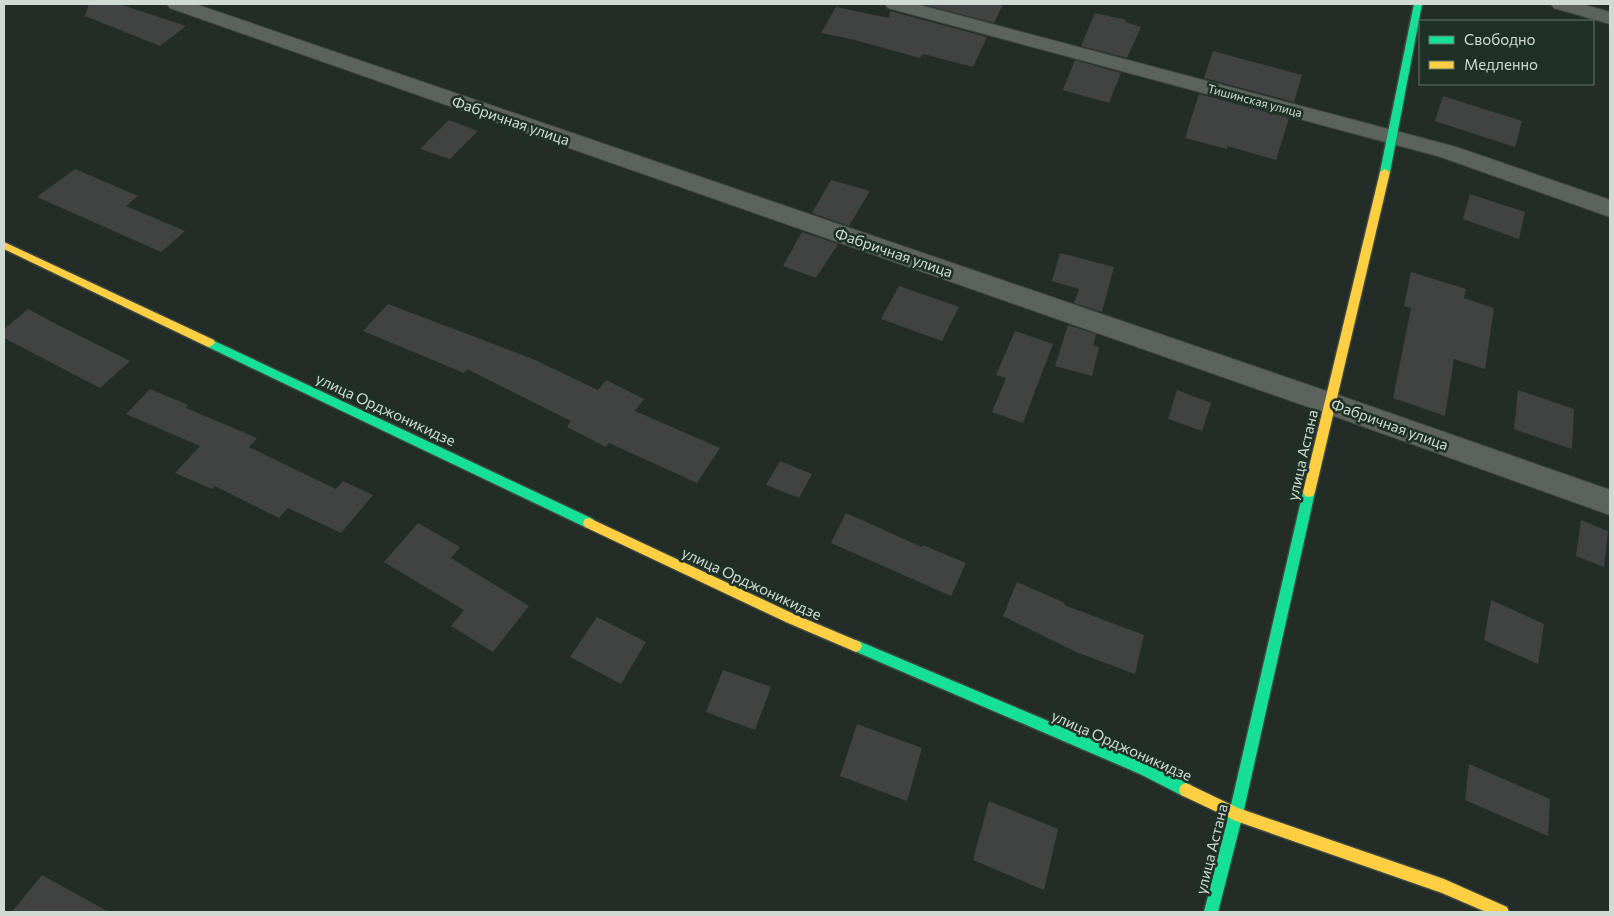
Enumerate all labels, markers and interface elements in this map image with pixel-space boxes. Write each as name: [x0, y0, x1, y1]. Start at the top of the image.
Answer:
legend: [1419, 20, 1594, 85]
text: Свободно: [1464, 30, 1535, 48]
text: Медленно: [1464, 55, 1538, 73]
street label: Тишинская улица: [1206, 81, 1304, 119]
street label: Фабричная улица: [450, 91, 572, 149]
street label: Фабричная улица: [833, 223, 955, 281]
street label: улица Орджоникидзе: [313, 369, 459, 449]
street label: Фабричная улица: [1329, 394, 1451, 454]
street label: улица Астана: [1283, 408, 1321, 502]
street label: улица Орджоникидзе: [679, 543, 825, 623]
street label: улица Орджоникидзе: [1049, 706, 1195, 784]
street label: улица Астана: [1191, 802, 1231, 896]

